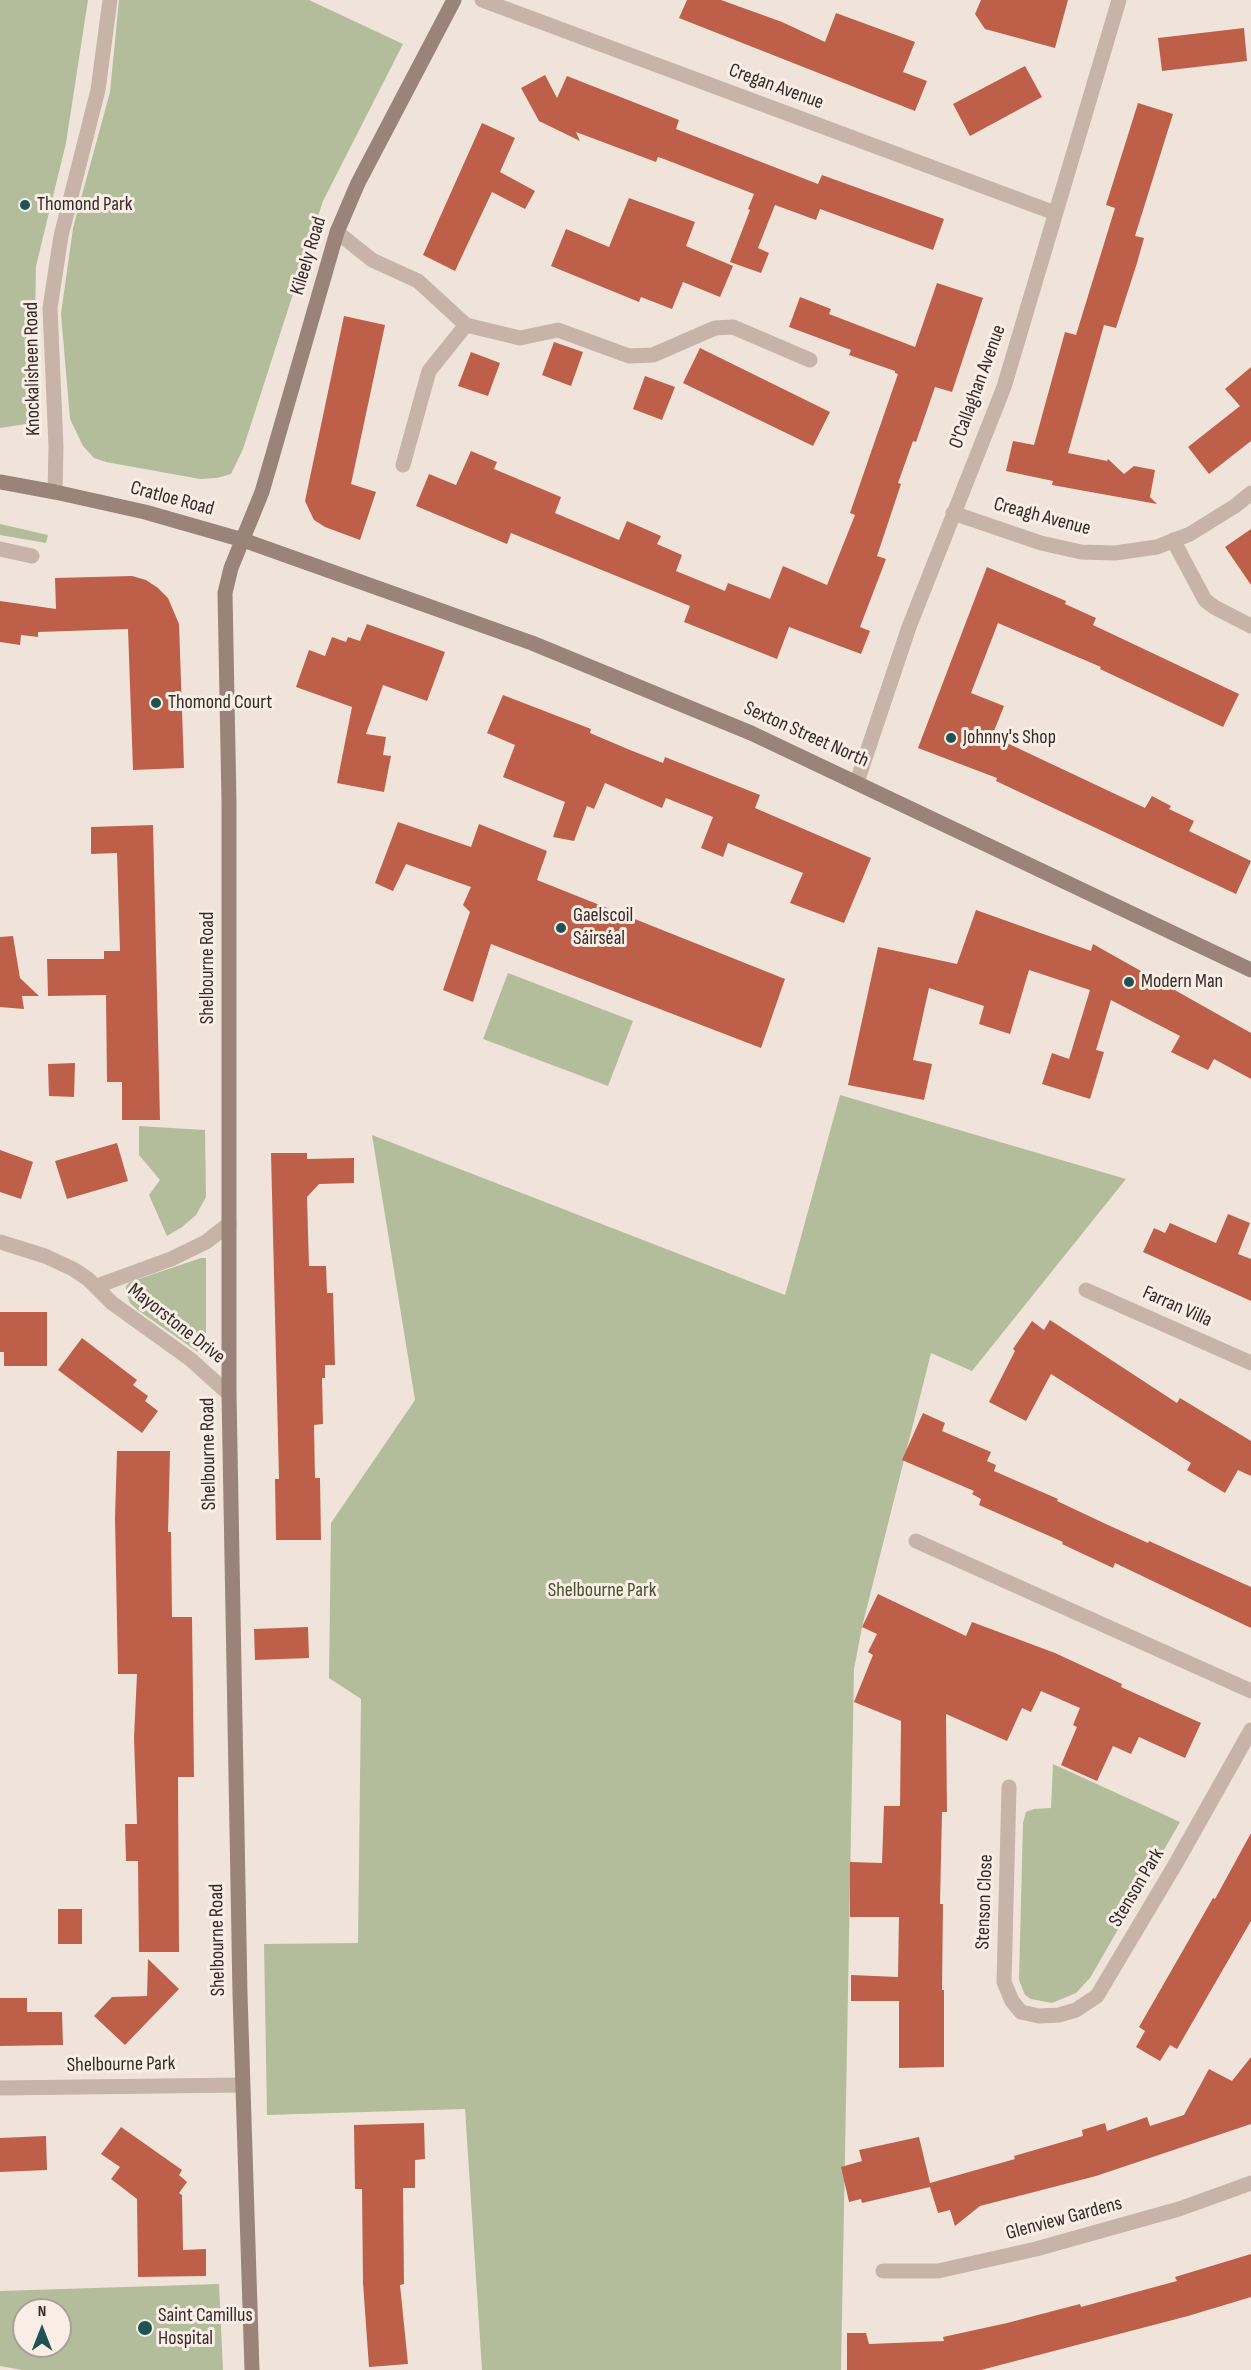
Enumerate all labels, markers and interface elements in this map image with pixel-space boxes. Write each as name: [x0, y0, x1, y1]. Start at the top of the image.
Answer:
street label: Cregan Avenue: [725, 59, 827, 115]
place label: Thomond Park: [37, 193, 132, 217]
marker: Thomond Park: [18, 198, 32, 212]
street label: Kileely Road: [286, 214, 332, 298]
street label: Knockalisheen Road: [20, 302, 46, 436]
street label: O'Callaghan Avenue: [944, 322, 1012, 452]
street label: Cratloe Road: [128, 476, 216, 522]
street label: Creagh Avenue: [991, 493, 1093, 541]
place label: Thomond Court: [168, 691, 272, 715]
marker: Thomond Court: [149, 696, 163, 710]
street label: Sexton Street North: [740, 697, 872, 773]
place label: Johnny's Shop: [963, 726, 1056, 750]
marker: Johnny's Shop: [944, 731, 958, 745]
place label: Gaelscoil Sáirséal: [573, 904, 633, 951]
street label: Shelbourne Road: [196, 912, 220, 1024]
marker: Gaelscoil Sáirséal: [554, 921, 568, 935]
place label: Modern Man: [1141, 970, 1223, 994]
marker: Modern Man: [1122, 975, 1136, 989]
street label: Mayorstone Drive: [123, 1279, 229, 1369]
street label: Farran Villa: [1139, 1281, 1215, 1333]
street label: Shelbourne Road: [196, 1397, 222, 1511]
park label: Shelbourne Park: [548, 1579, 656, 1603]
street label: Stenson Park: [1104, 1844, 1170, 1932]
street label: Stenson Close: [971, 1854, 999, 1950]
street label: Shelbourne Road: [205, 1883, 231, 1997]
street label: Shelbourne Park: [66, 2052, 176, 2078]
street label: Glenview Gardens: [1003, 2192, 1125, 2246]
north arrow: [12, 2298, 72, 2358]
text: N: [38, 2302, 46, 2321]
place label: Saint Camillus Hospital: [158, 2304, 253, 2351]
marker: Saint Camillus Hospital: [136, 2319, 154, 2337]

